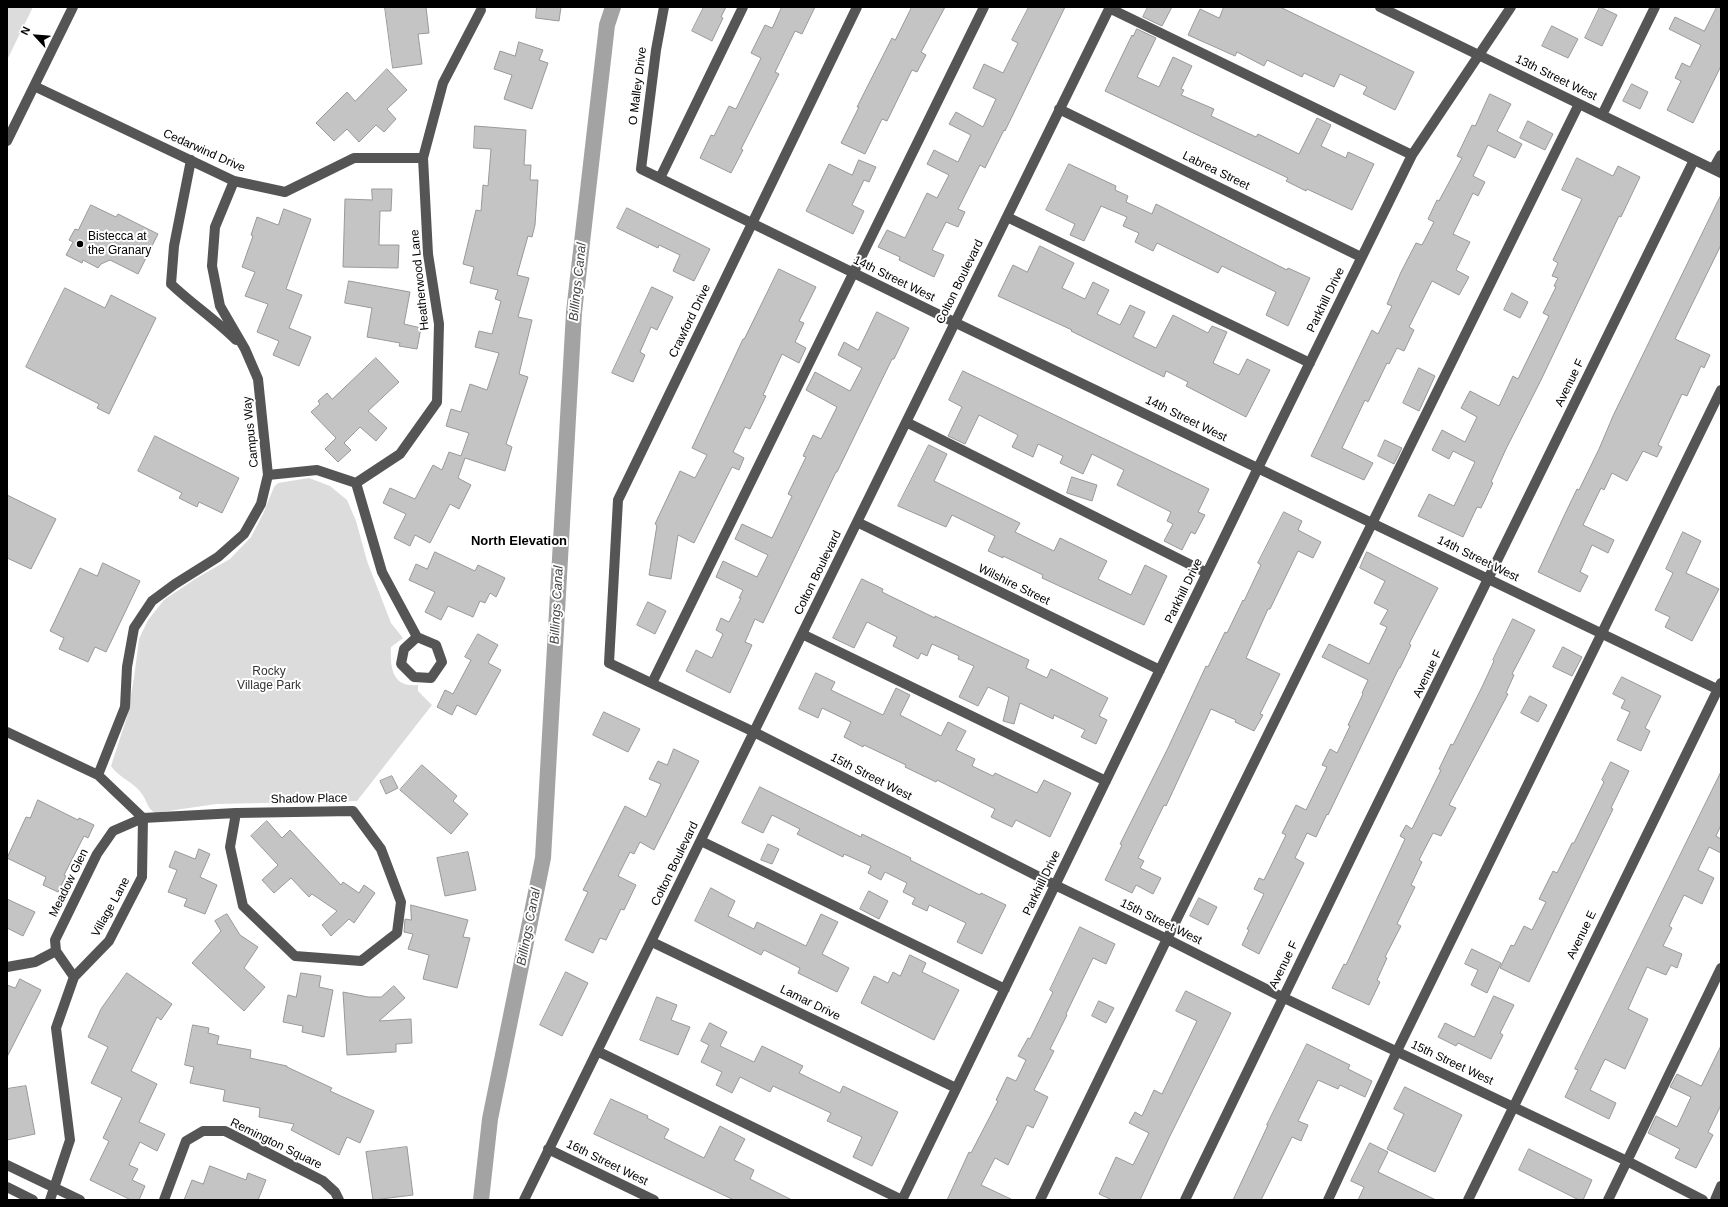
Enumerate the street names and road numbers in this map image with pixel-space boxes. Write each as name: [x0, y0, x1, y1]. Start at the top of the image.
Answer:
street label: O Malley Drive: [626, 46, 650, 126]
street label: 13th Street West: [1513, 52, 1599, 104]
street label: Cedarwind Drive: [161, 126, 247, 176]
street label: Labrea Street: [1180, 149, 1252, 193]
street label: Heatherwood Lane: [408, 229, 432, 331]
street label: Colton Boulevard: [933, 237, 987, 327]
street label: 14th Street West: [851, 253, 937, 305]
street label: Parkhill Drive: [1304, 265, 1348, 335]
street label: Crawford Drive: [666, 282, 714, 360]
street label: Avenue F: [1552, 357, 1588, 409]
street label: 14th Street West: [1143, 393, 1229, 445]
street label: Campus Way: [240, 396, 262, 468]
street label: Colton Boulevard: [791, 528, 845, 618]
street label: 14th Street West: [1435, 533, 1521, 585]
street label: Parkhill Drive: [1162, 556, 1206, 626]
street label: Wilshire Street: [976, 561, 1052, 609]
street label: Avenue F: [1410, 648, 1446, 700]
street label: 15th Street West: [828, 750, 914, 804]
street label: Shadow Place: [271, 791, 347, 807]
street label: Colton Boulevard: [648, 819, 702, 909]
street label: Meadow Glen: [46, 847, 92, 919]
street label: Parkhill Drive: [1020, 848, 1064, 918]
street label: Village Lane: [89, 875, 133, 939]
street label: 15th Street West: [1118, 896, 1204, 948]
street label: Avenue E: [1564, 909, 1600, 961]
street label: Avenue F: [1266, 939, 1302, 991]
street label: Lamar Drive: [777, 982, 843, 1024]
street label: 15th Street West: [1409, 1038, 1495, 1088]
street label: Remington Square: [228, 1116, 324, 1172]
street label: 16th Street West: [564, 1137, 650, 1189]

